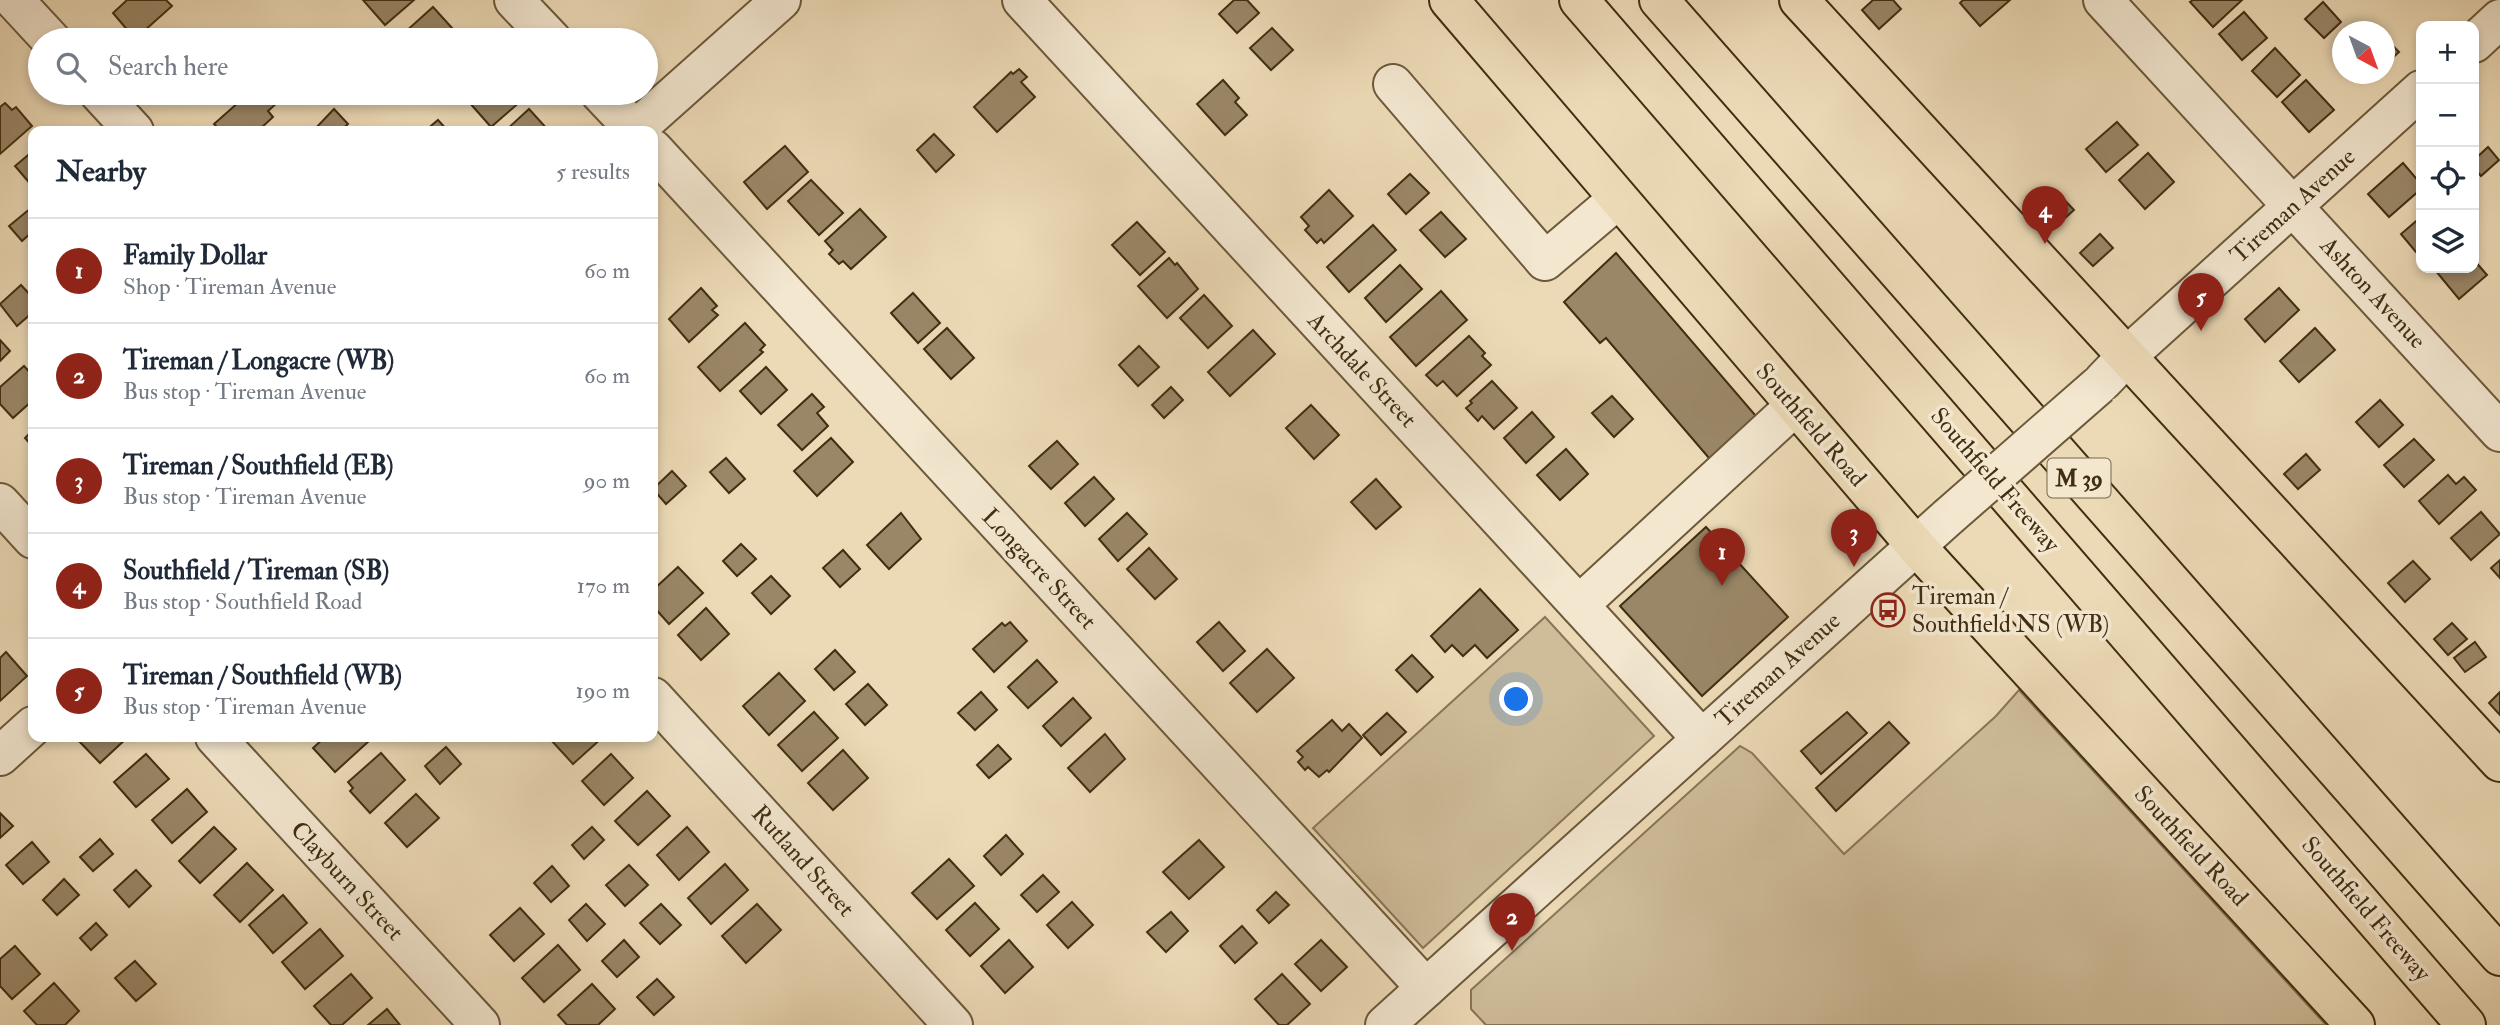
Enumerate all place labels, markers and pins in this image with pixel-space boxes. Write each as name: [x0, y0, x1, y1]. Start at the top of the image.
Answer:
pin: 4: [2022, 186, 2068, 244]
pin: 5: [2178, 273, 2224, 331]
pin: 3: [1831, 509, 1877, 567]
pin: 1: [1699, 528, 1745, 586]
place label: Tireman / Southfield NS (WB): [1912, 581, 2109, 640]
bus stop icon: Tireman / Southfield NS (WB): [1869, 591, 1907, 629]
pin: 2: [1489, 893, 1535, 951]

